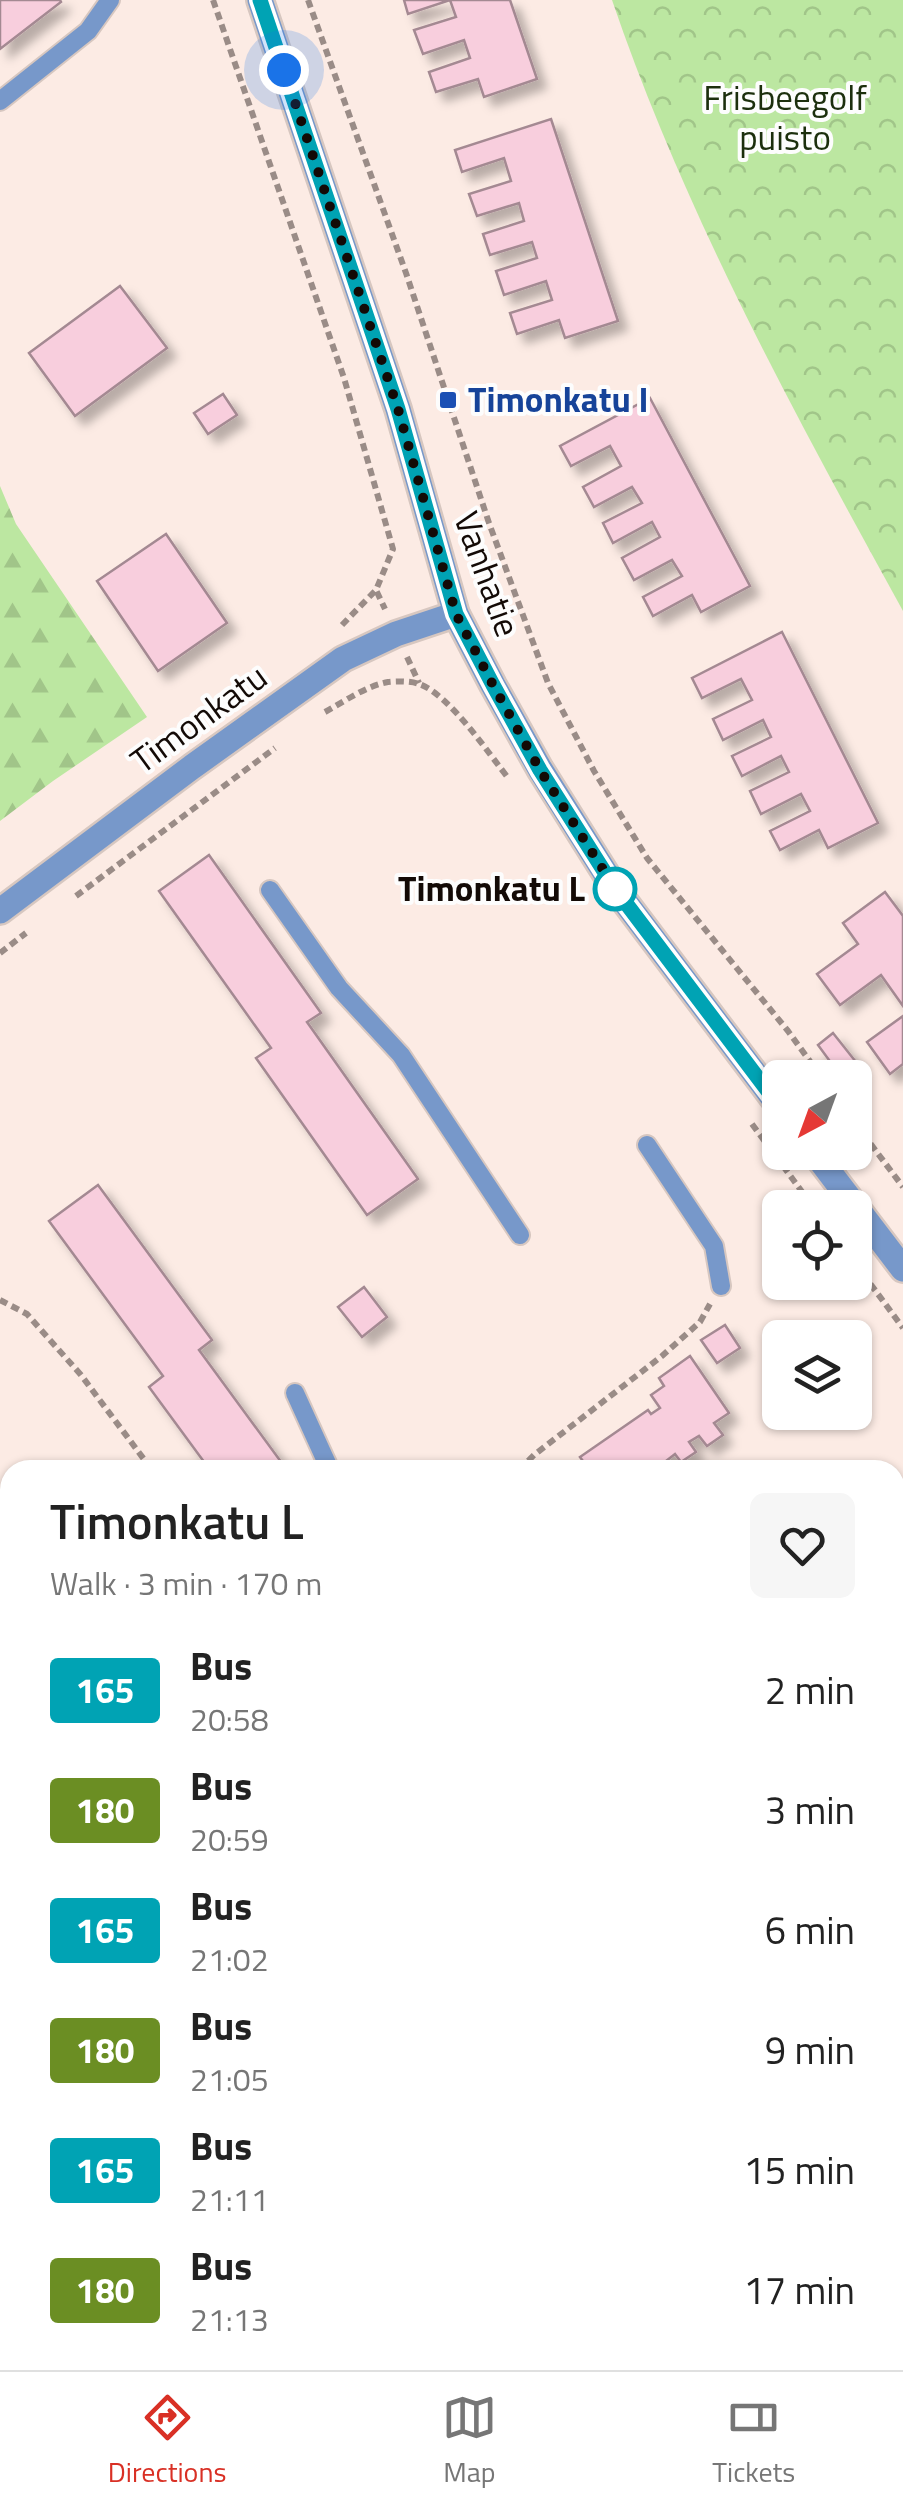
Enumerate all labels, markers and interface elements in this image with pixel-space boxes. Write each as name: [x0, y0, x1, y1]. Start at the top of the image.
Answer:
your location: [259, 45, 309, 95]
park label: Frisbeegolf puisto: [703, 70, 867, 164]
place label: Timonkatu I: [468, 372, 649, 426]
marker: Timonkatu I: [437, 389, 459, 411]
street label: Vanhatie: [440, 503, 535, 644]
street label: Timonkatu: [119, 650, 278, 786]
place label: Timonkatu L: [398, 861, 585, 915]
marker: Timonkatu L: [594, 868, 636, 910]
north arrow: [762, 1060, 872, 1170]
map controls: [762, 1060, 872, 1430]
button: locate: [762, 1190, 872, 1300]
button: layers: [762, 1320, 872, 1430]
text: Timonkatu L: [50, 1485, 304, 1558]
button: heart: [750, 1493, 855, 1598]
text: Walk · 3 min · 170 m: [50, 1559, 322, 1607]
text: Bus: [190, 1637, 252, 1695]
text: 2 min: [765, 1661, 855, 1719]
text: 165: [76, 1663, 134, 1717]
text: 20:58: [190, 1695, 269, 1743]
text: Bus: [190, 1757, 252, 1815]
text: 3 min: [765, 1781, 855, 1839]
text: 180: [76, 1783, 134, 1837]
text: 20:59: [190, 1815, 269, 1863]
text: Bus: [190, 1877, 252, 1935]
text: 6 min: [765, 1901, 855, 1959]
text: 165: [76, 1903, 134, 1957]
text: 21:02: [190, 1935, 269, 1983]
text: Bus: [190, 1997, 252, 2055]
text: 9 min: [765, 2021, 855, 2079]
text: 180: [76, 2023, 134, 2077]
text: 21:05: [190, 2055, 269, 2103]
text: Bus: [190, 2117, 252, 2175]
text: 15 min: [744, 2141, 855, 2199]
text: 165: [76, 2143, 134, 2197]
text: 21:11: [190, 2175, 269, 2223]
text: Bus: [190, 2237, 252, 2295]
text: 17 min: [744, 2261, 855, 2319]
text: 180: [76, 2263, 134, 2317]
text: 21:13: [190, 2295, 269, 2343]
tab: Directions: [108, 2390, 226, 2493]
tab: Map: [442, 2390, 497, 2493]
tab: Tickets: [712, 2390, 795, 2493]

